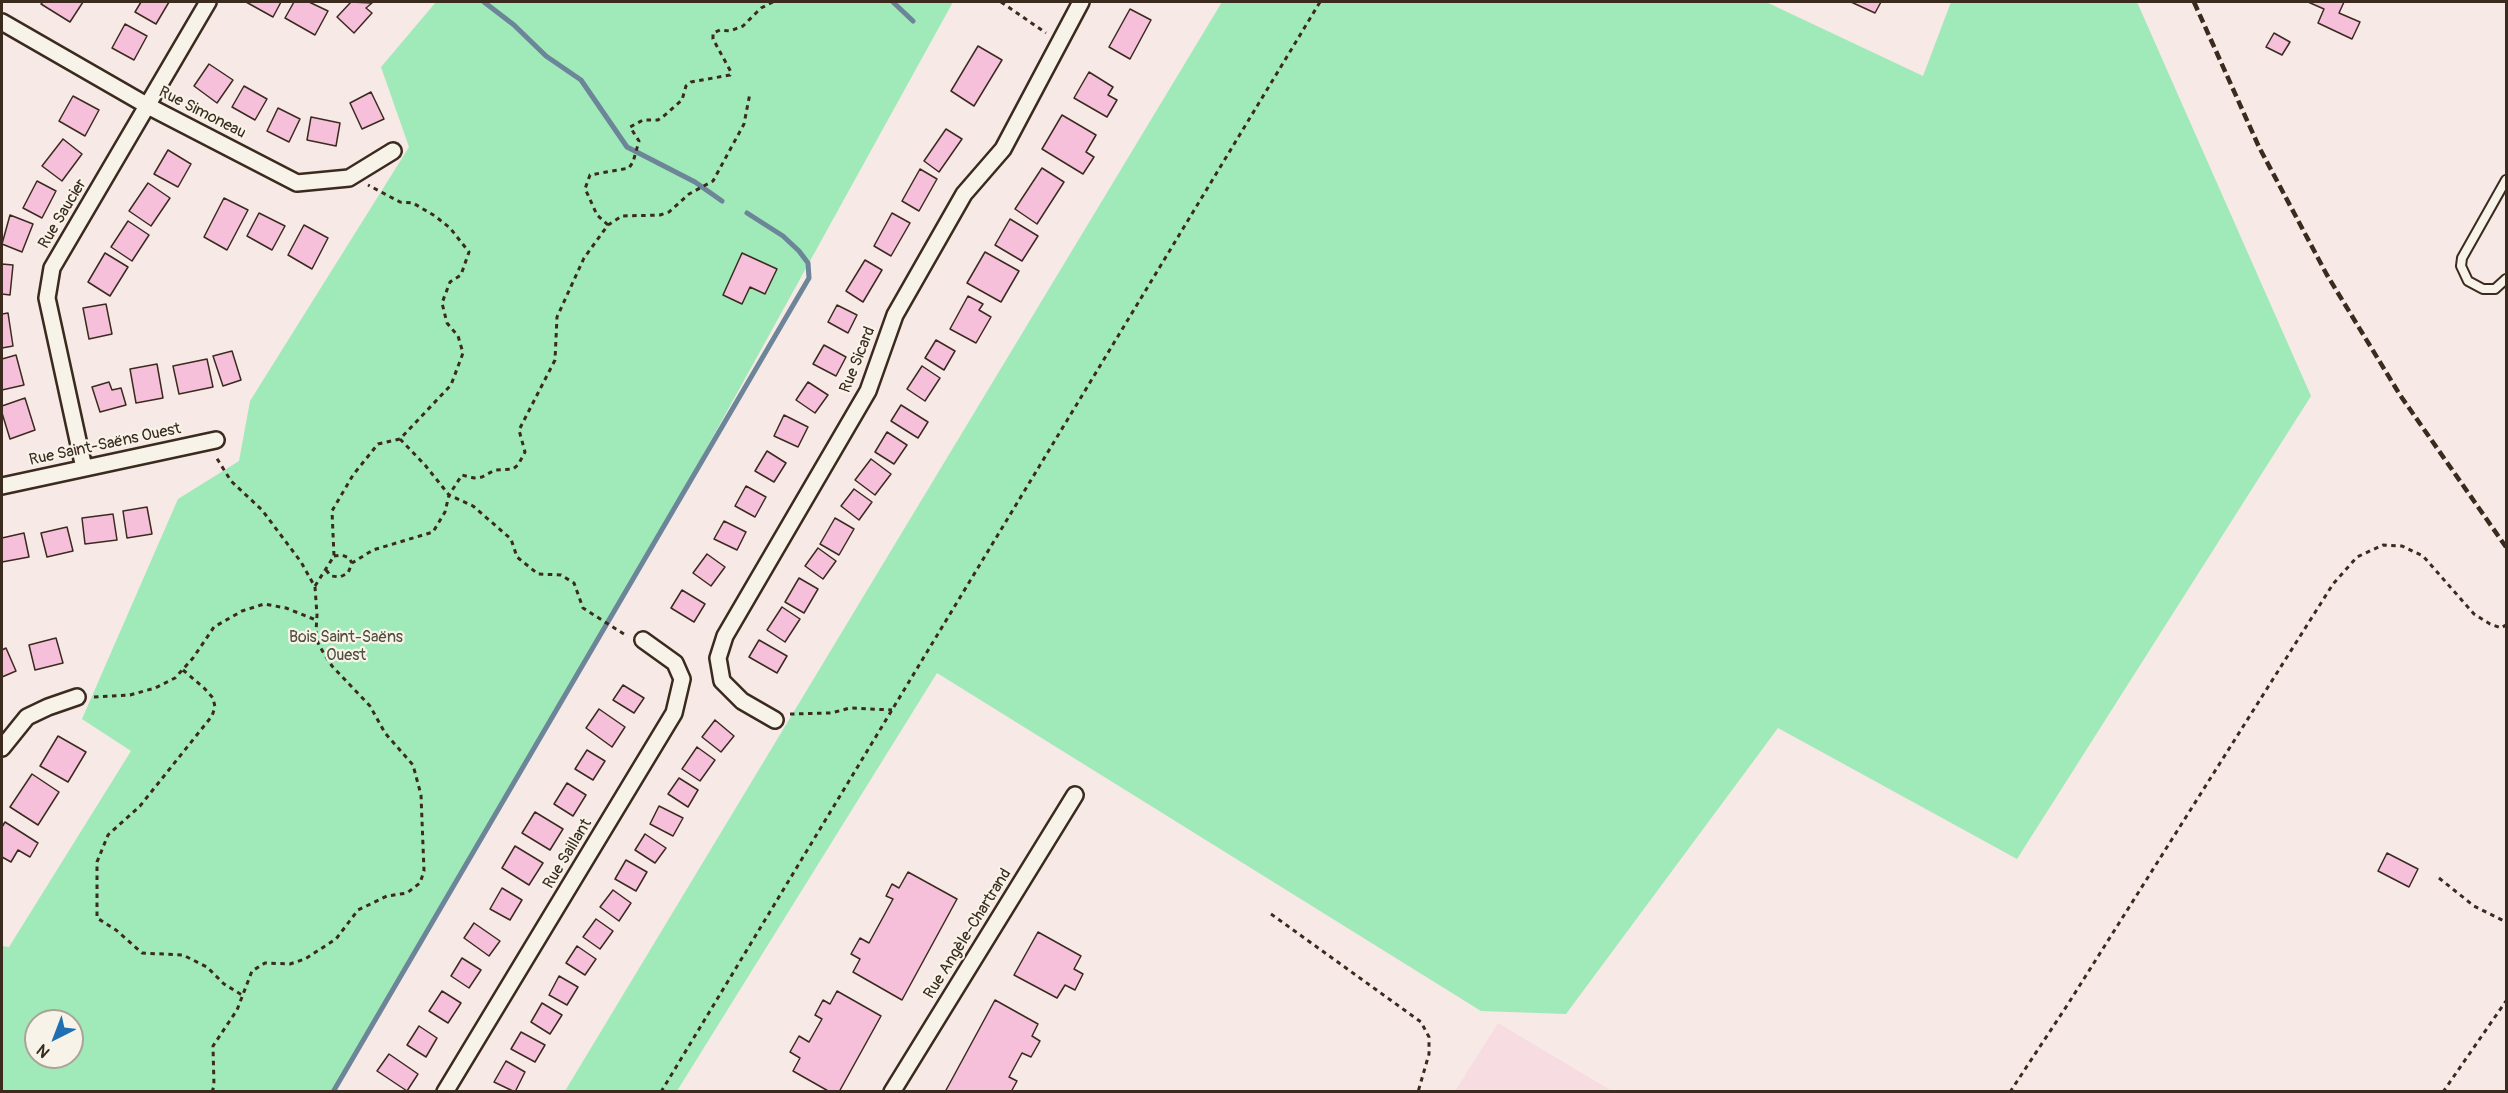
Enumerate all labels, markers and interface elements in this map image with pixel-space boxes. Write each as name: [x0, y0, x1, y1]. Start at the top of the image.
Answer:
street label: Rue Simoneau: [155, 83, 249, 143]
street label: Rue Saucier: [35, 176, 91, 252]
street label: Rue Sicard: [836, 324, 880, 396]
street label: Rue Saint-Saëns Ouest: [27, 420, 183, 470]
park label: Bois Saint-Saëns Ouest: [289, 628, 403, 666]
street label: Rue Saillant: [540, 816, 596, 892]
street label: Rue Angèle-Chartrand: [920, 865, 1016, 1003]
north arrow: [24, 1009, 84, 1069]
text: N: [33, 1040, 54, 1062]

